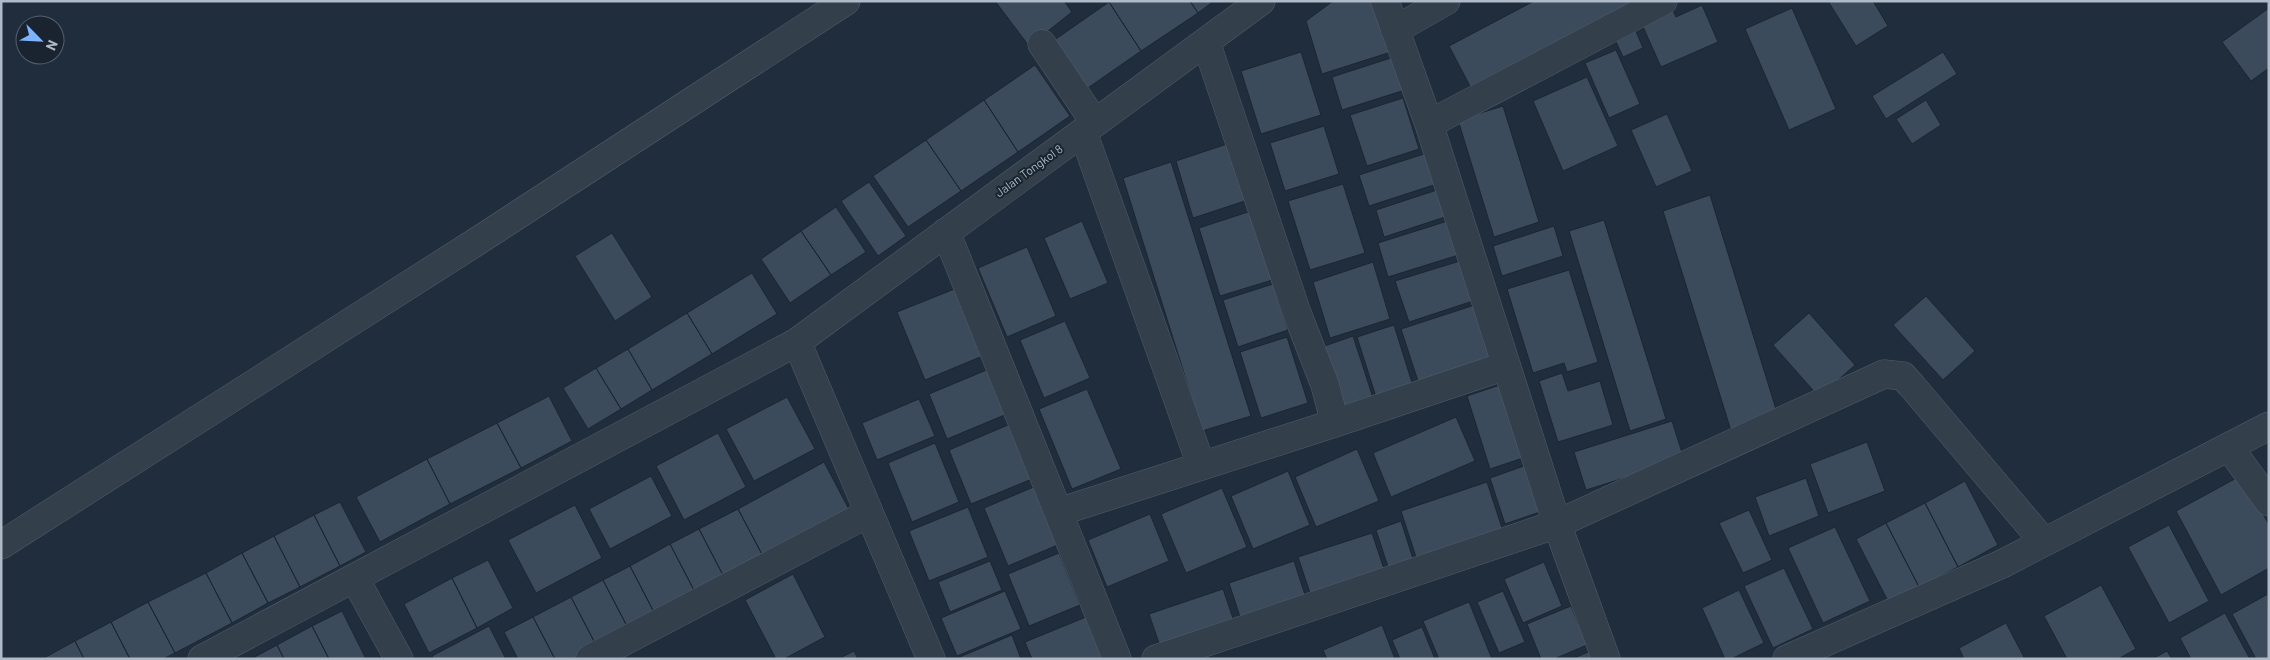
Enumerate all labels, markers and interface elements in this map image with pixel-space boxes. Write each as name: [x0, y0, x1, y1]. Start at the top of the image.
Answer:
north arrow: [15, 15, 65, 65]
text: N: [43, 38, 62, 53]
street label: Jalan Tongkol 8: [992, 141, 1065, 199]

